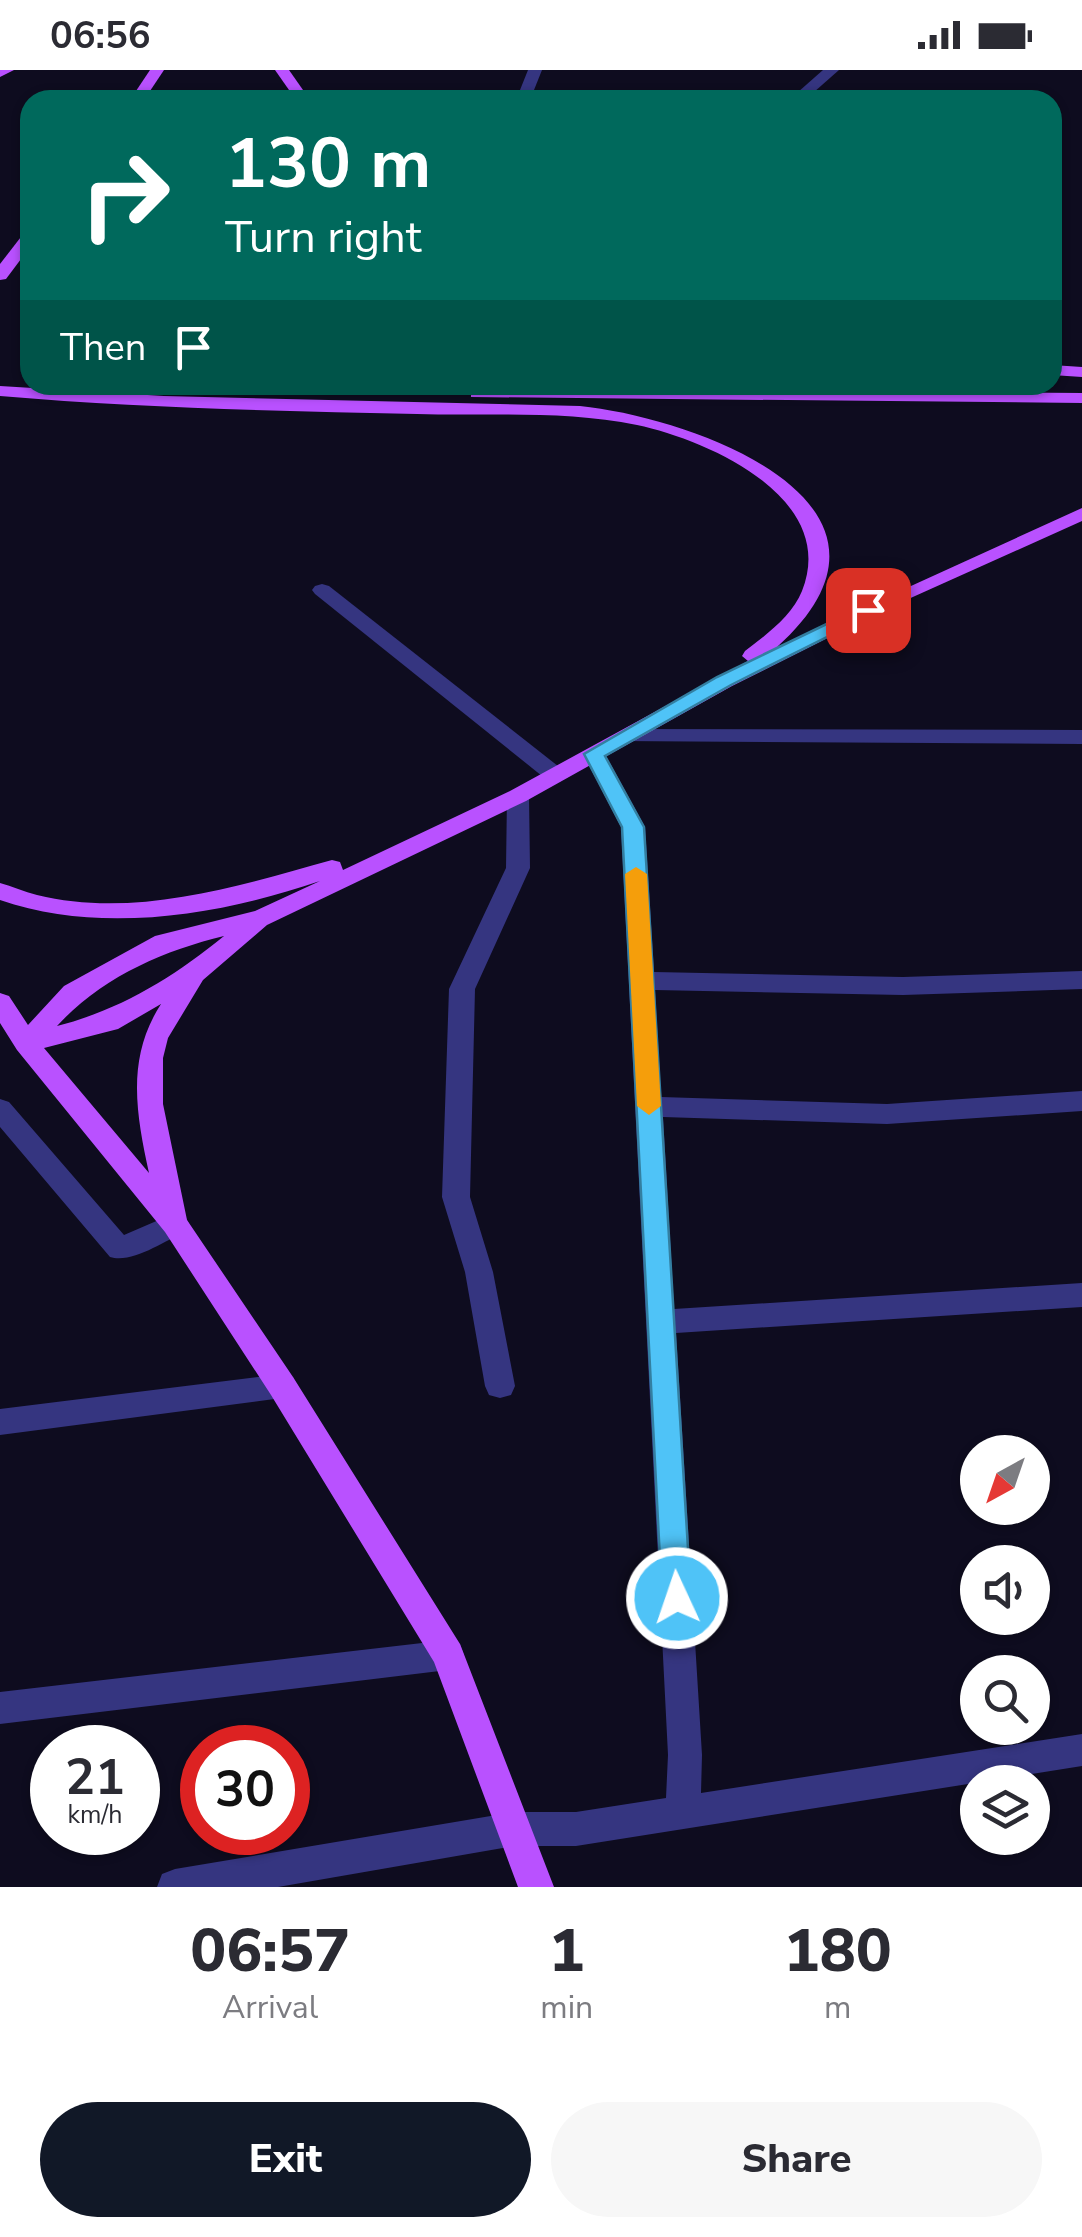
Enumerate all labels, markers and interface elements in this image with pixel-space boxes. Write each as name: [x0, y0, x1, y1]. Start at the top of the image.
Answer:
text: 06:56: [50, 10, 151, 61]
text: 130 m: [225, 116, 431, 212]
icon: right: [60, 130, 190, 260]
text: Turn right: [225, 207, 422, 268]
icon: arrive: [166, 320, 221, 375]
text: Then: [60, 322, 146, 373]
pin: [826, 568, 911, 653]
icon: arrive: [841, 583, 896, 638]
north arrow: [960, 1435, 1050, 1525]
map controls: [960, 1435, 1050, 1855]
button: sound: [960, 1545, 1050, 1635]
position arrow: [625, 1546, 729, 1650]
button: search: [960, 1655, 1050, 1745]
speed limit sign: 30: [180, 1725, 310, 1855]
text: 21: [65, 1743, 125, 1812]
button: layers: [960, 1765, 1050, 1855]
text: km/h: [67, 1798, 123, 1832]
text: 06:57: [190, 1910, 350, 1992]
text: 1: [549, 1910, 585, 1992]
text: 180: [784, 1910, 892, 1992]
text: Arrival: [222, 1986, 318, 2029]
text: min: [540, 1986, 593, 2029]
text: m: [824, 1986, 851, 2029]
button: Exit: [40, 2102, 531, 2217]
button: Share: [551, 2102, 1042, 2217]

